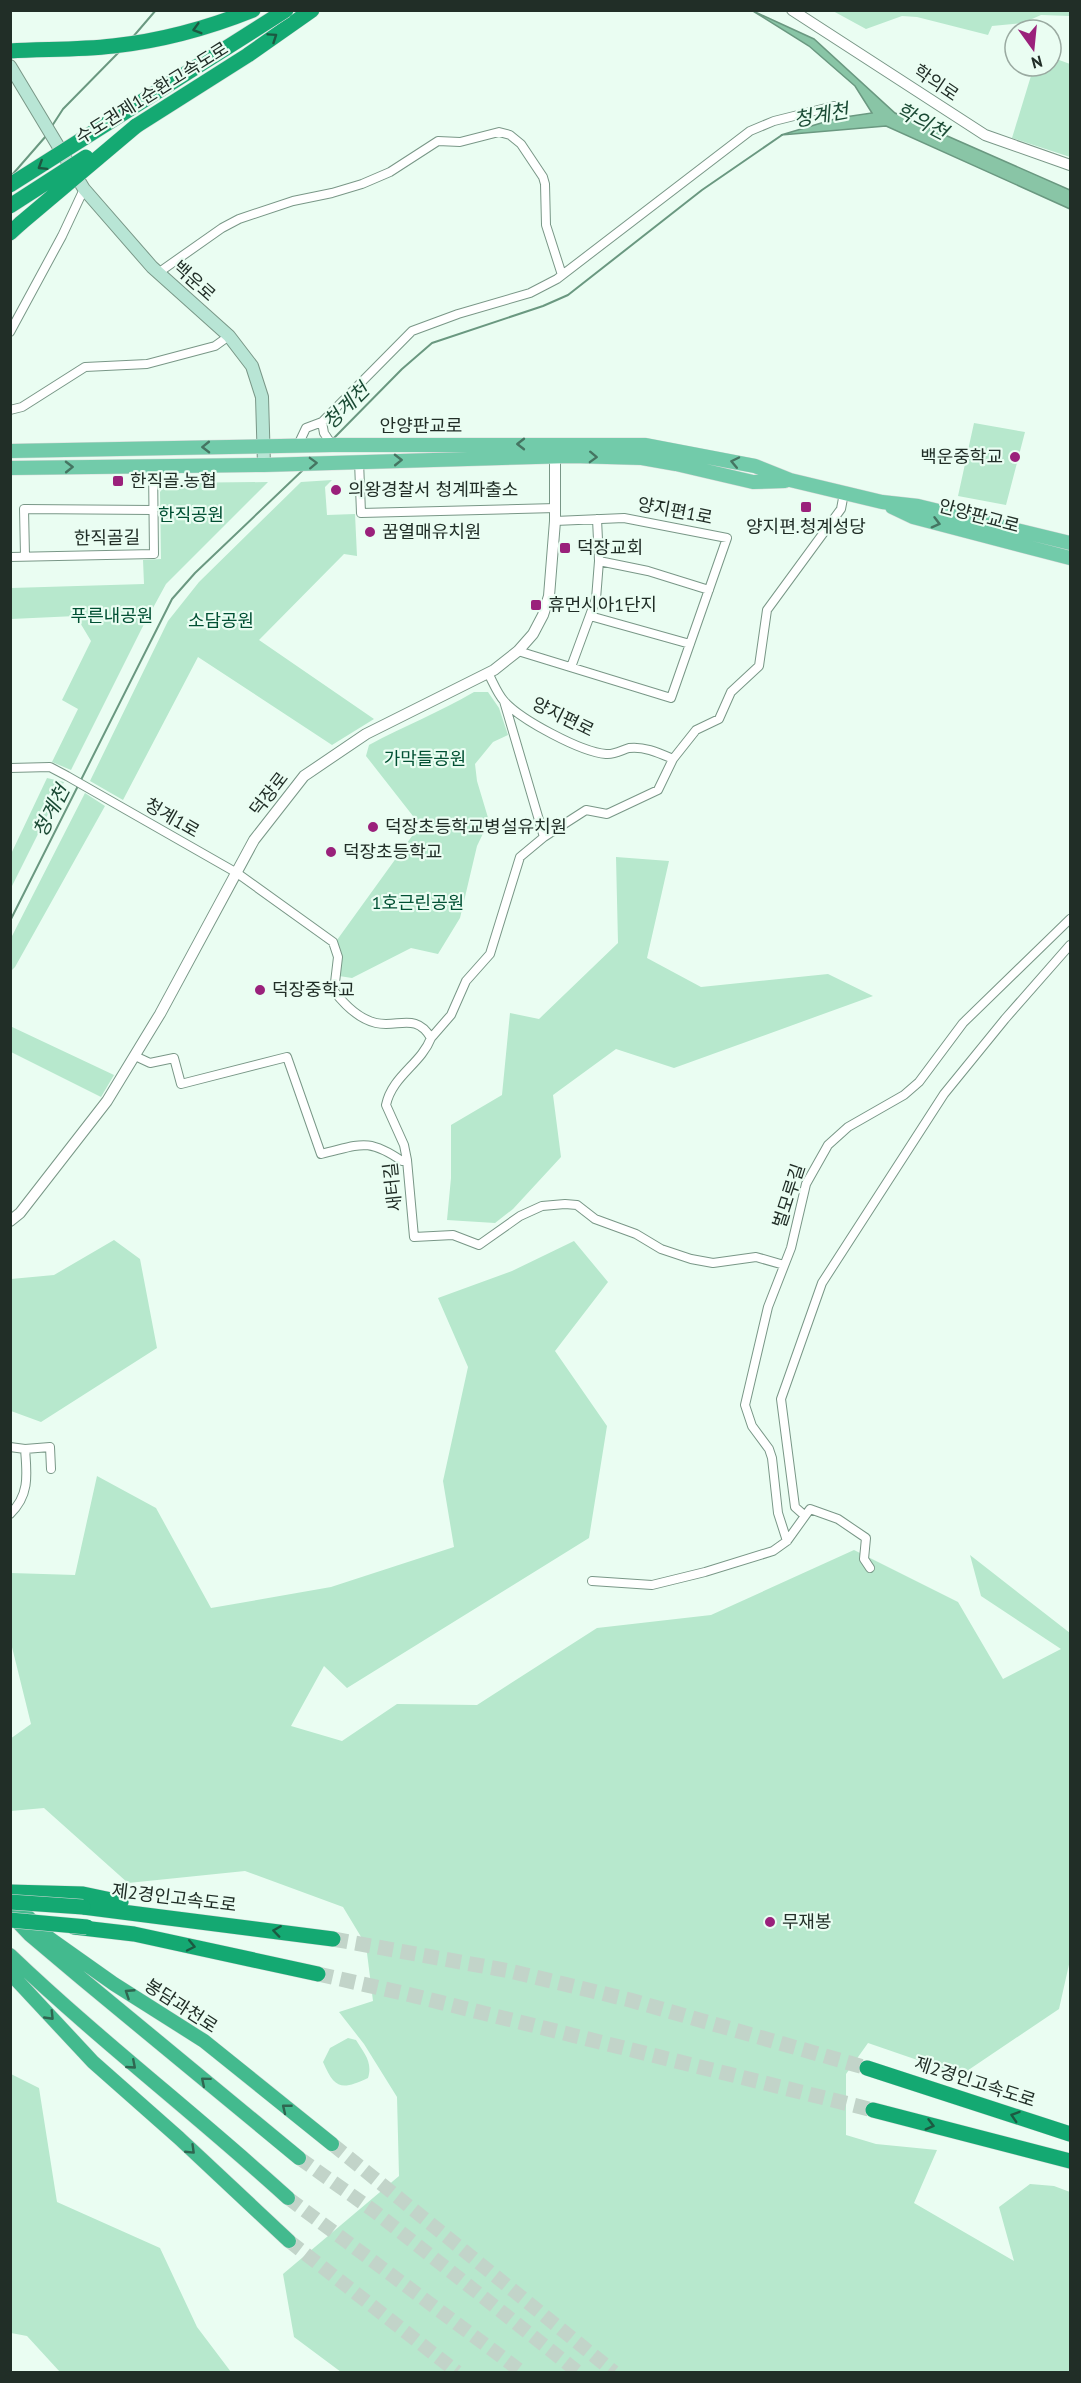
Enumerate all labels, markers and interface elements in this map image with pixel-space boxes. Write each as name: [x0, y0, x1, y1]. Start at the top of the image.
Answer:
north arrow: [1003, 18, 1063, 78]
one-way arrow: [192, 22, 203, 34]
one-way arrow: [267, 33, 278, 44]
street label: 수도권제1순환고속도로: [71, 36, 232, 149]
text: N: [1029, 51, 1045, 74]
street label: 학의로: [909, 59, 963, 106]
water label: 청계천: [792, 97, 853, 133]
water label: 학의천: [892, 97, 955, 147]
one-way arrow: [37, 158, 48, 169]
street label: 백운로: [168, 255, 220, 306]
water label: 청계천: [317, 375, 377, 435]
street label: 안양판교로: [380, 414, 462, 437]
one-way arrow: [516, 438, 525, 450]
one-way arrow: [201, 441, 210, 453]
place label: 백운중학교: [920, 445, 1003, 468]
one-way arrow: [588, 450, 597, 463]
marker: 백운중학교: [1008, 450, 1022, 464]
one-way arrow: [394, 454, 403, 467]
one-way arrow: [730, 456, 740, 469]
one-way arrow: [308, 457, 317, 469]
one-way arrow: [64, 461, 73, 474]
place label: 한직골.농협: [130, 469, 217, 492]
marker: 한직골.농협: [111, 474, 125, 488]
place label: 의왕경찰서 청계파출소: [348, 478, 518, 501]
marker: 의왕경찰서 청계파출소: [329, 483, 343, 497]
street label: 양지편1로: [636, 492, 715, 529]
street label: 안양판교로: [936, 494, 1022, 537]
marker: 양지편.청계성당: [799, 500, 813, 514]
park label: 한직공원: [158, 503, 224, 526]
place label: 양지편.청계성당: [746, 515, 866, 538]
one-way arrow: [931, 516, 941, 529]
place label: 꿈열매유치원: [382, 520, 481, 543]
street label: 한직골길: [74, 525, 140, 550]
marker: 꿈열매유치원: [363, 525, 377, 539]
place label: 덕장교회: [577, 536, 643, 559]
marker: 덕장교회: [558, 541, 572, 555]
place label: 휴먼시아1단지: [548, 593, 657, 616]
marker: 휴먼시아1단지: [529, 598, 543, 612]
park label: 푸른내공원: [71, 604, 153, 627]
park label: 소담공원: [188, 609, 254, 632]
street label: 양지편로: [528, 692, 598, 741]
park label: 가막들공원: [384, 747, 466, 770]
street label: 덕장로: [244, 767, 293, 820]
water label: 청계천: [27, 778, 76, 841]
street label: 청계1로: [141, 793, 204, 842]
place label: 덕장초등학교병설유치원: [385, 815, 567, 838]
marker: 덕장초등학교병설유치원: [366, 820, 380, 834]
place label: 덕장초등학교: [343, 840, 442, 863]
marker: 덕장초등학교: [324, 845, 338, 859]
park label: 1호근린공원: [372, 891, 464, 914]
place label: 덕장중학교: [272, 978, 355, 1001]
marker: 덕장중학교: [253, 983, 267, 997]
street label: 새터길: [378, 1161, 407, 1213]
street label: 벌모루길: [767, 1161, 810, 1231]
street label: 제2경인고속도로: [110, 1878, 238, 1917]
place label: 무재봉: [782, 1910, 832, 1933]
marker: 무재봉: [763, 1915, 777, 1929]
one-way arrow: [272, 1926, 282, 1938]
one-way arrow: [186, 1939, 196, 1952]
street label: 봉담과천로: [140, 1973, 222, 2038]
one-way arrow: [125, 1989, 135, 2001]
one-way arrow: [42, 2009, 53, 2020]
street label: 제2경인고속도로: [912, 2051, 1038, 2112]
one-way arrow: [125, 2057, 136, 2068]
one-way arrow: [201, 2078, 212, 2089]
one-way arrow: [282, 2104, 293, 2115]
one-way arrow: [1010, 2111, 1021, 2123]
one-way arrow: [924, 2117, 934, 2130]
one-way arrow: [185, 2143, 195, 2154]

